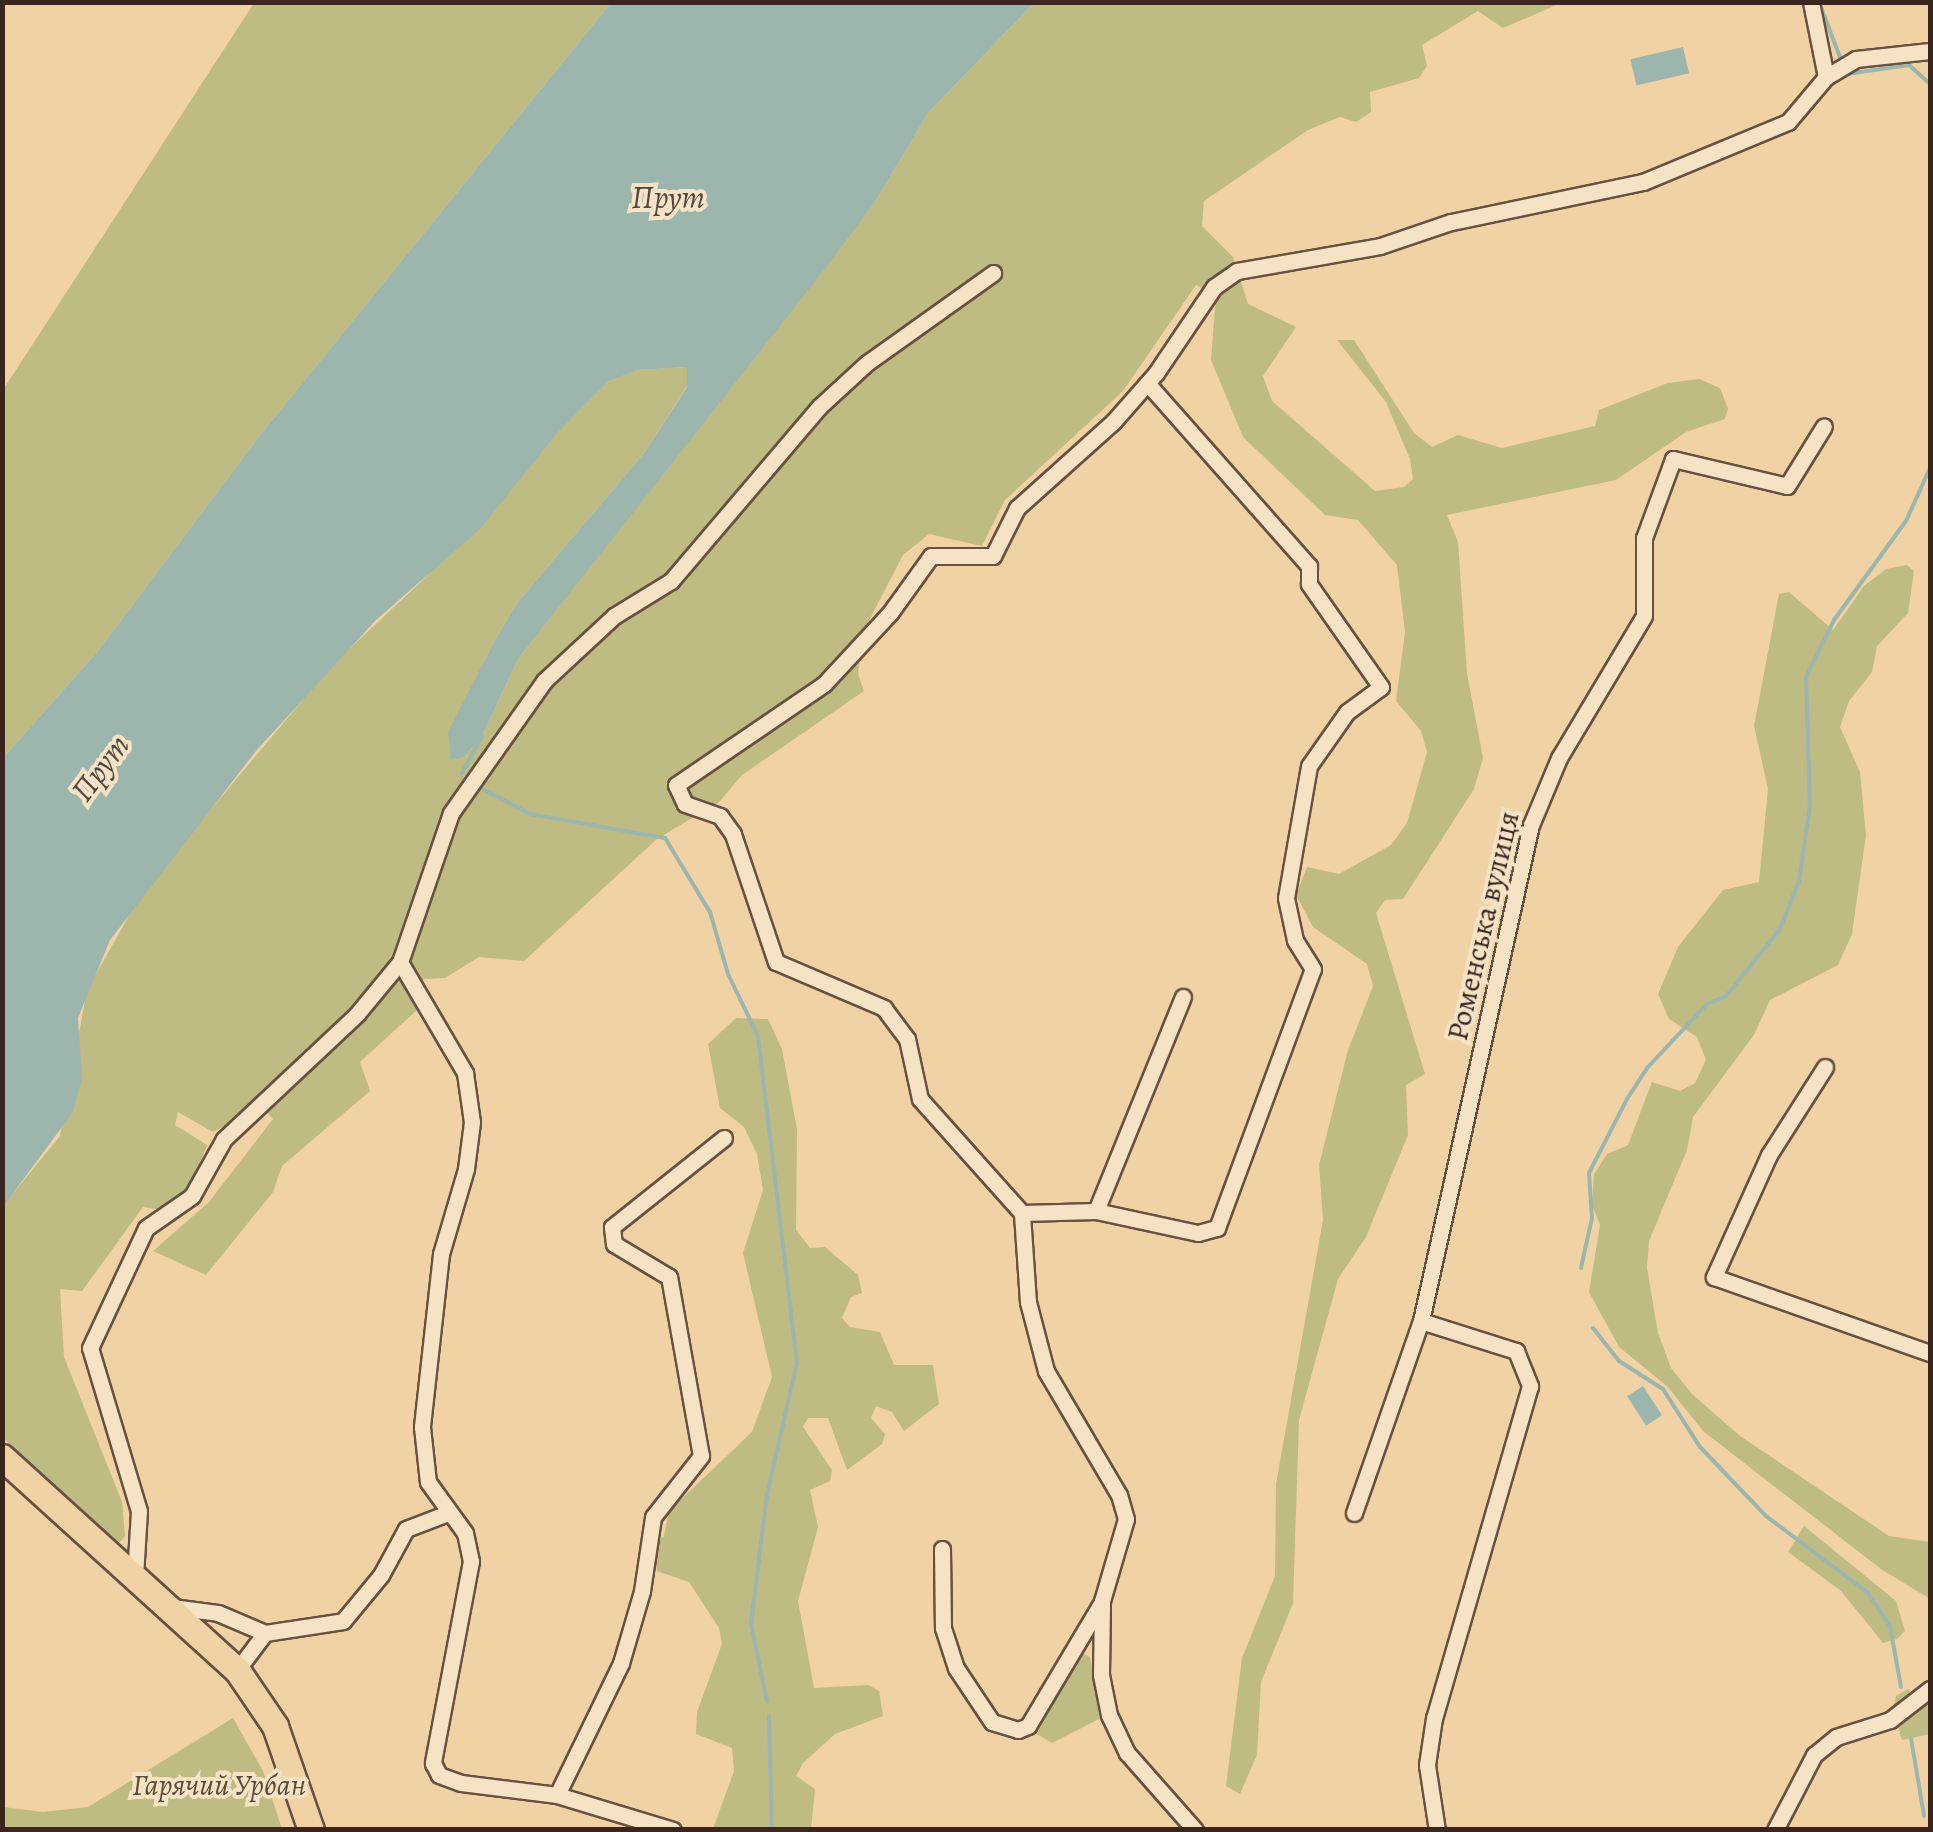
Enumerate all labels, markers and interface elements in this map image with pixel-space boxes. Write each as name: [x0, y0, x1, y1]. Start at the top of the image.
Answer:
water label: Прут: [631, 178, 705, 216]
water label: Прут: [63, 727, 137, 809]
street label: Роменська вулиця: [1439, 808, 1527, 1044]
park label: Гарячий Урбан: [132, 1767, 306, 1803]

